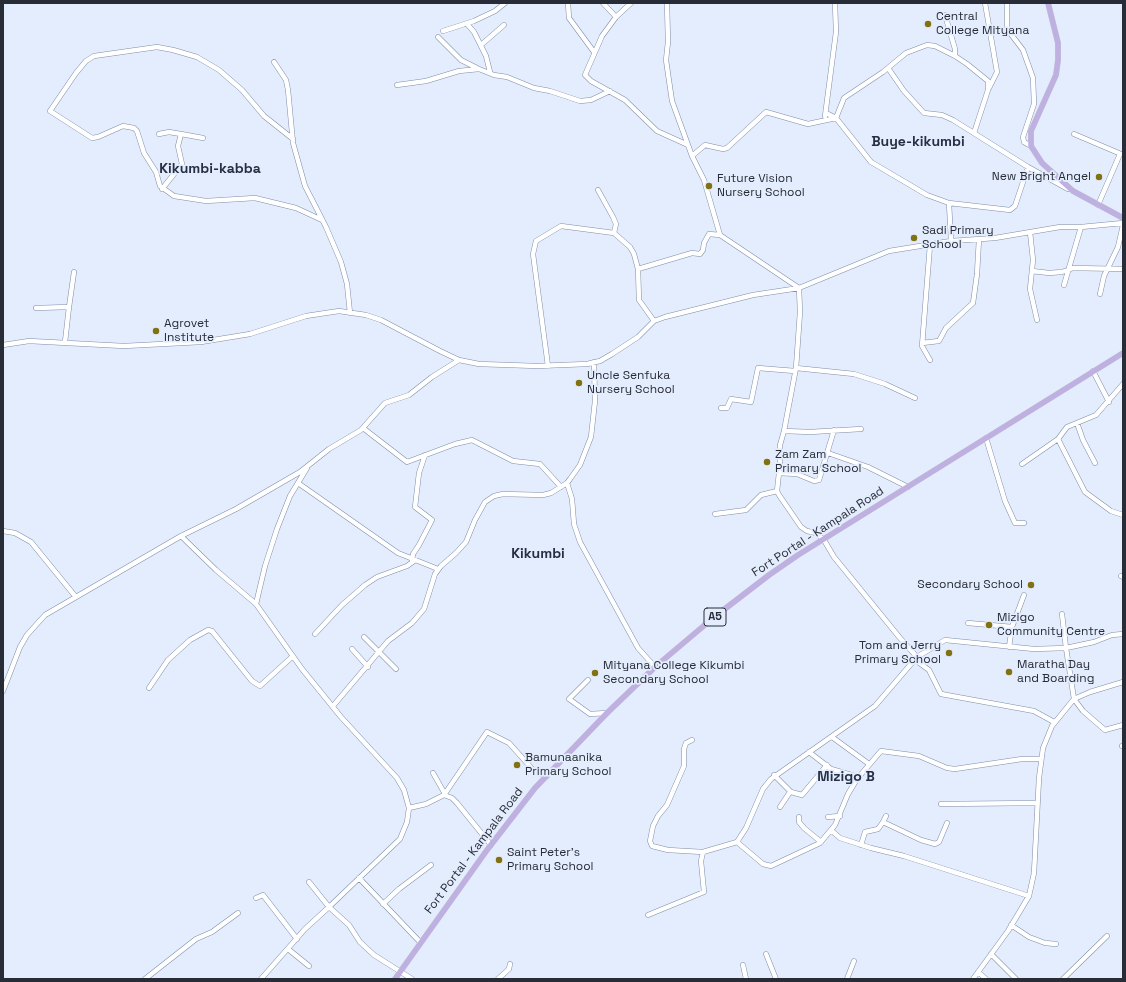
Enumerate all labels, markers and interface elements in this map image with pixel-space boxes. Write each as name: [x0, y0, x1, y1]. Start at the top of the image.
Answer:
place label: Central College Mityana: [936, 10, 1029, 38]
marker: Central College Mityana: [923, 19, 933, 29]
district label: Buye-kikumbi: [871, 134, 965, 150]
district label: Kikumbi-kabba: [159, 161, 261, 177]
place label: New Bright Angel: [992, 170, 1091, 184]
place label: Future Vision Nursery School: [717, 172, 805, 200]
marker: New Bright Angel: [1094, 172, 1104, 182]
marker: Future Vision Nursery School: [704, 181, 714, 191]
place label: Sadi Primary School: [922, 224, 994, 252]
marker: Sadi Primary School: [909, 233, 919, 243]
place label: Agrovet Institute: [164, 317, 214, 345]
marker: Agrovet Institute: [151, 326, 161, 336]
place label: Uncle Senfuka Nursery School: [587, 369, 675, 397]
marker: Uncle Senfuka Nursery School: [574, 378, 584, 388]
place label: Zam Zam Primary School: [775, 448, 862, 476]
marker: Zam Zam Primary School: [762, 457, 772, 467]
street label: Fort Portal - Kampala Road: [749, 484, 887, 580]
district label: Kikumbi: [511, 546, 565, 562]
place label: Secondary School: [917, 578, 1023, 592]
marker: Secondary School: [1026, 580, 1036, 590]
road number: A5: [704, 608, 726, 626]
place label: Mizigo Community Centre: [997, 611, 1105, 639]
marker: Mizigo Community Centre: [984, 620, 994, 630]
place label: Tom and Jerry Primary School: [854, 639, 941, 667]
marker: Tom and Jerry Primary School: [944, 648, 954, 658]
place label: Maratha Day and Boarding: [1017, 658, 1094, 686]
place label: Mityana College Kikumbi Secondary School: [603, 659, 744, 687]
marker: Maratha Day and Boarding: [1004, 667, 1014, 677]
marker: Mityana College Kikumbi Secondary School: [590, 668, 600, 678]
place label: Bamunaanika Primary School: [525, 751, 612, 779]
marker: Bamunaanika Primary School: [512, 760, 522, 770]
district label: Mizigo B: [817, 769, 875, 785]
street label: Fort Portal - Kampala Road: [422, 785, 526, 917]
place label: Saint Peter's Primary School: [507, 846, 594, 874]
marker: Saint Peter's Primary School: [494, 855, 504, 865]

